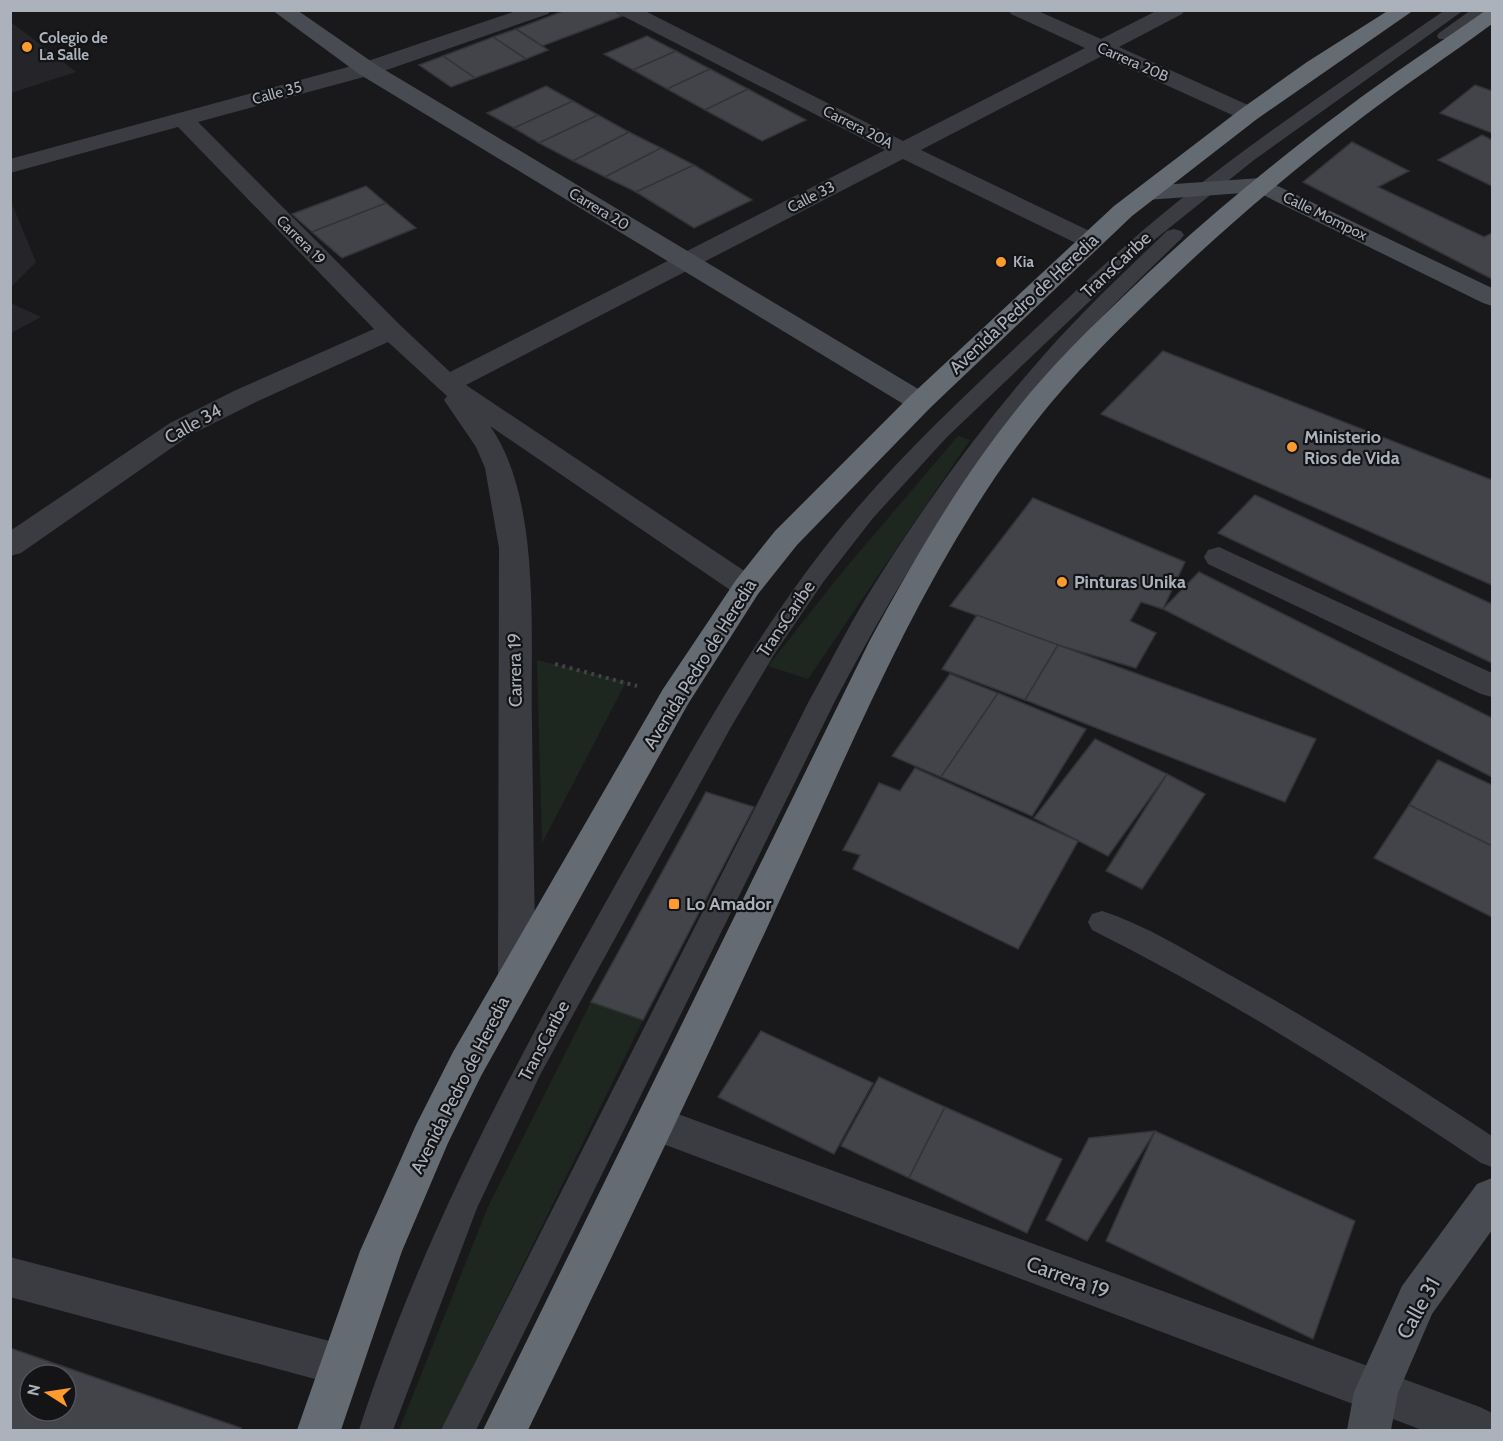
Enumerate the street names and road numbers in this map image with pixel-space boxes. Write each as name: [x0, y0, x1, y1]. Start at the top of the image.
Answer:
street label: Carrera 20B: [1095, 38, 1171, 86]
street label: Calle 35: [250, 78, 304, 108]
street label: Carrera 20A: [820, 102, 897, 153]
street label: Calle 33: [784, 177, 838, 217]
street label: Carrera 20: [566, 184, 632, 234]
street label: Calle Mompox: [1280, 188, 1370, 244]
street label: Carrera 19: [273, 212, 329, 268]
street label: TransCaribe: [1076, 227, 1156, 303]
street label: Avenida Pedro de Heredia: [945, 229, 1103, 379]
street label: Calle 34: [161, 399, 225, 449]
street label: Avenida Pedro de Heredia: [639, 575, 761, 753]
street label: TransCaribe: [752, 576, 820, 662]
street label: Carrera 19: [503, 633, 527, 707]
street label: Avenida Pedro de Heredia: [406, 993, 514, 1177]
street label: TransCaribe: [514, 997, 574, 1085]
street label: Carrera 19: [1023, 1250, 1113, 1304]
street label: Calle 31: [1391, 1273, 1445, 1343]

